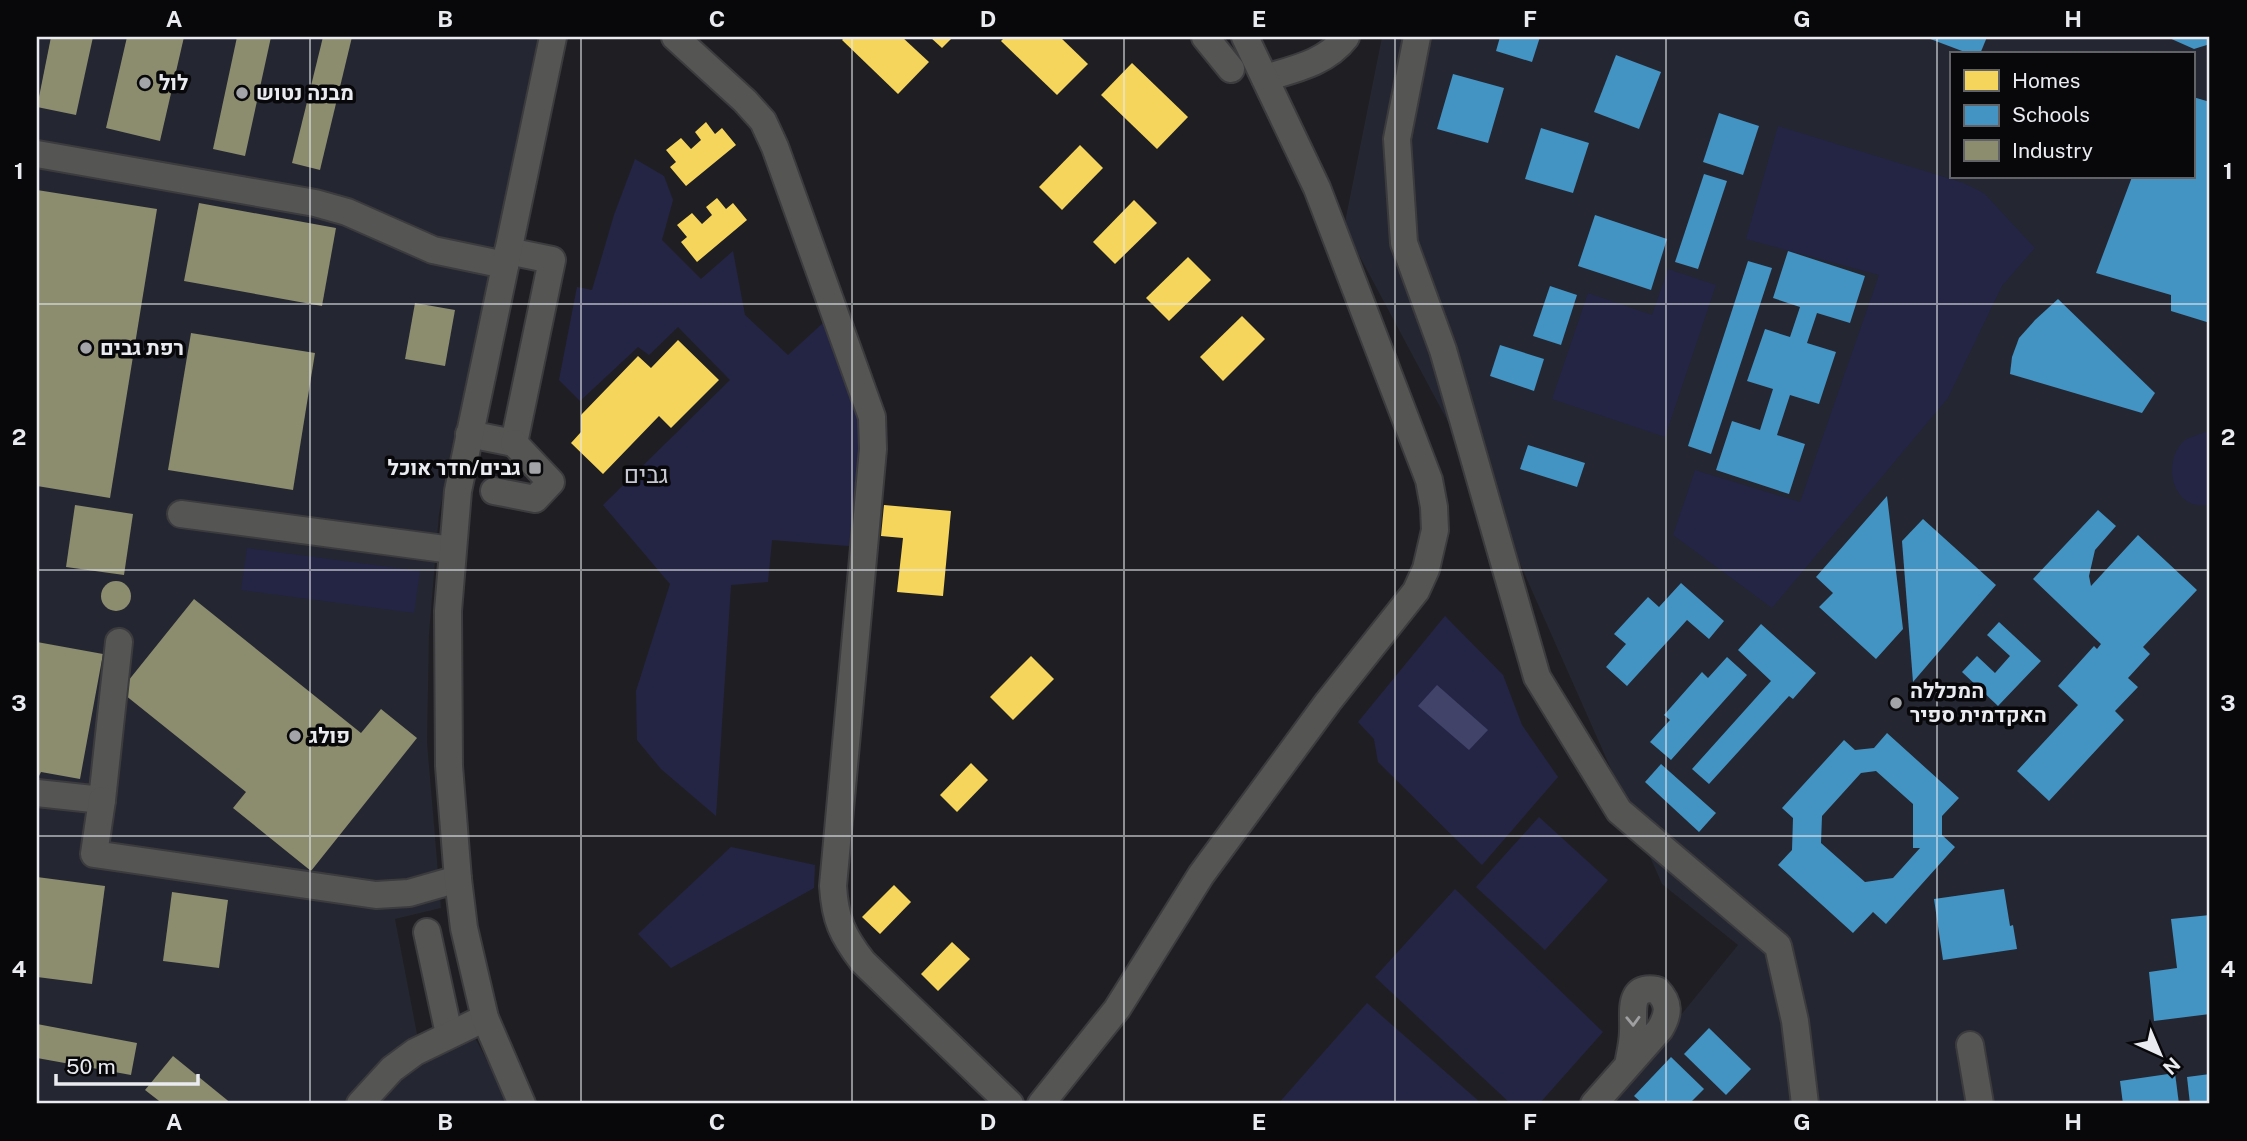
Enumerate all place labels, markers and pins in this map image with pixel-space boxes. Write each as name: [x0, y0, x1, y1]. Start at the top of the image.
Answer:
place label: לול: [159, 70, 188, 95]
marker: לול: [137, 75, 153, 91]
place label: מבנה נטוש: [256, 80, 354, 105]
marker: מבנה נטוש: [234, 85, 250, 101]
place label: רפת גבים: [100, 335, 184, 360]
marker: רפת גבים: [78, 340, 94, 356]
place label: גבים/חדר אוכל: [388, 455, 521, 480]
marker: גבים/חדר אוכל: [527, 460, 543, 476]
place label: המכללה האקדמית ספיר: [1910, 678, 2047, 727]
marker: המכללה האקדמית ספיר: [1888, 695, 1904, 711]
place label: פולג: [309, 723, 350, 748]
marker: פולג: [287, 728, 303, 744]

